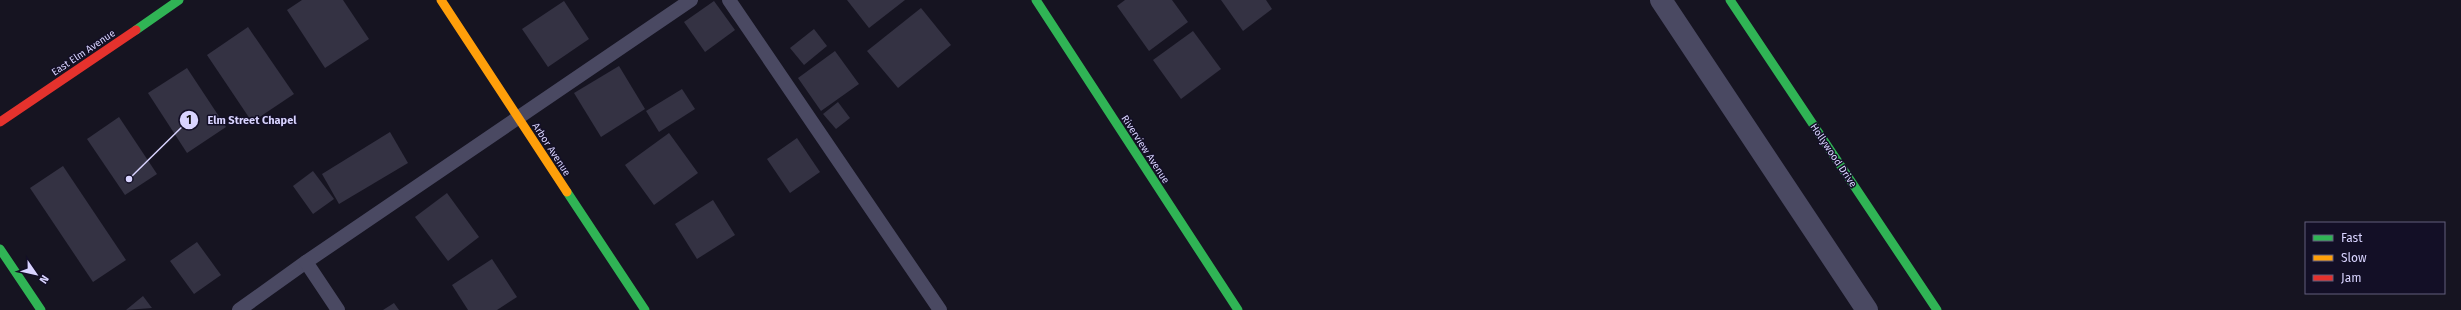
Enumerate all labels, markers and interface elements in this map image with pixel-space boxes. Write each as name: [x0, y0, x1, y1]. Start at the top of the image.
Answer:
street label: East Elm Avenue: [49, 27, 118, 79]
callout: Elm Street Chapel: [179, 108, 304, 131]
text: 1: [186, 113, 192, 127]
street label: Riverview Avenue: [1119, 113, 1172, 186]
text: Elm Street Chapel: [208, 114, 297, 127]
street label: Arbor Avenue: [529, 121, 573, 178]
street label: Hollywood Drive: [1807, 121, 1859, 190]
legend: [2305, 222, 2445, 294]
text: Fast: [2341, 231, 2363, 245]
text: Slow: [2341, 251, 2367, 265]
north arrow: [16, 254, 56, 294]
text: Jam: [2341, 271, 2361, 285]
text: N: [36, 273, 51, 286]

